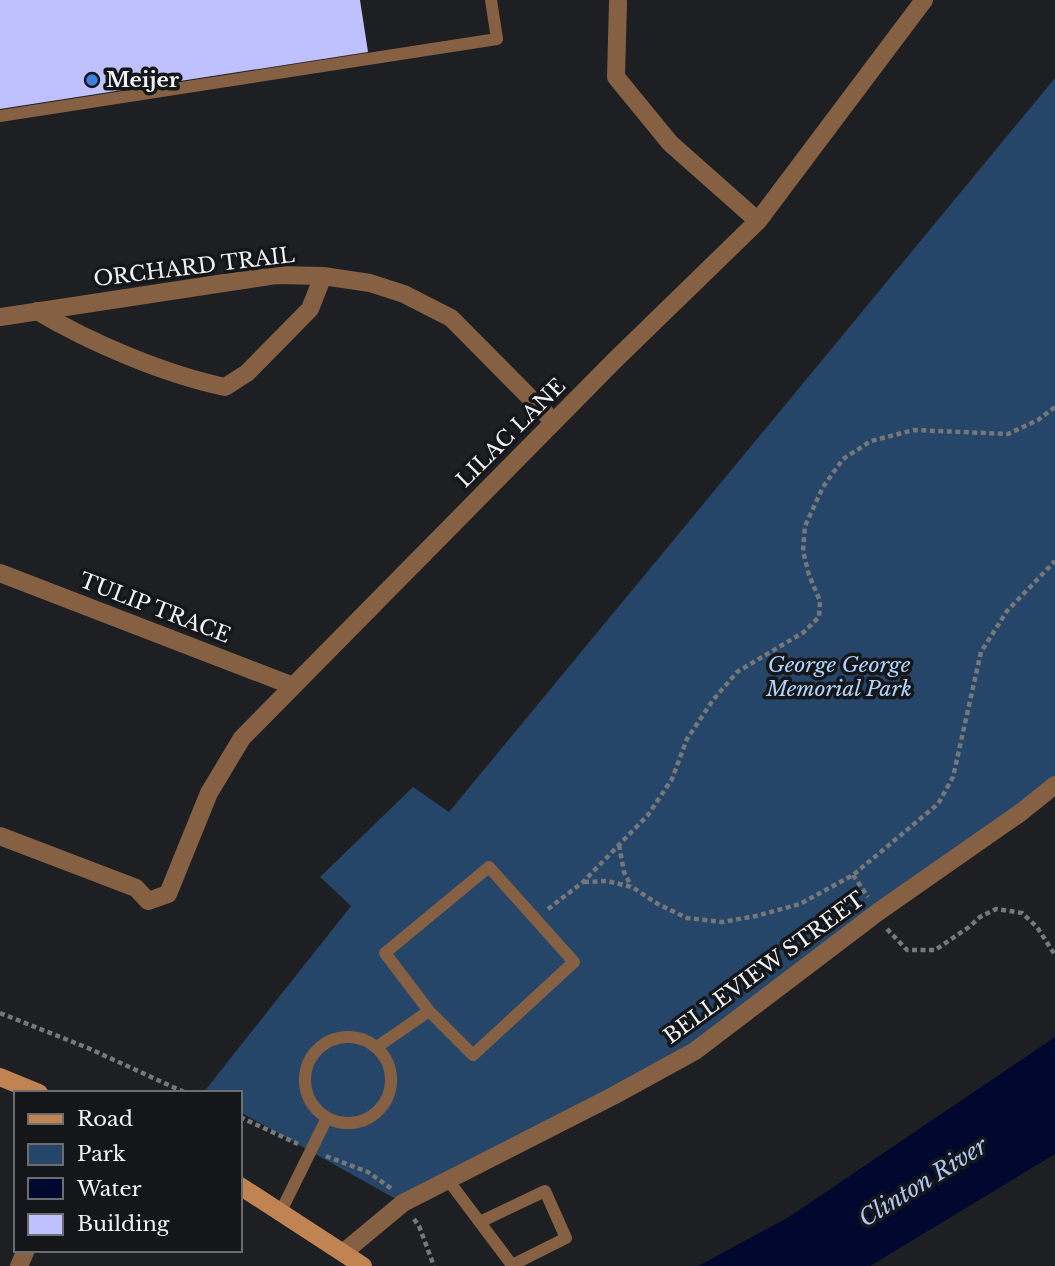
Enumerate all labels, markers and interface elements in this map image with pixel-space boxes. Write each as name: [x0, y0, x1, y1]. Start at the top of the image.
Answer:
place label: Meijer: [106, 67, 180, 93]
marker: Meijer: [84, 72, 100, 88]
street label: ORCHARD TRAIL: [92, 242, 296, 292]
street label: LILAC LANE: [451, 373, 571, 493]
street label: TULIP TRACE: [76, 567, 234, 649]
park label: George George Memorial Park: [765, 652, 912, 702]
street label: BELLEVIEW STREET: [659, 886, 869, 1049]
legend: [14, 1091, 242, 1252]
text: Road: [77, 1106, 133, 1132]
water label: Clinton River: [854, 1131, 994, 1233]
text: Park: [77, 1141, 126, 1167]
text: Water: [76, 1176, 141, 1202]
text: Building: [77, 1211, 170, 1237]

